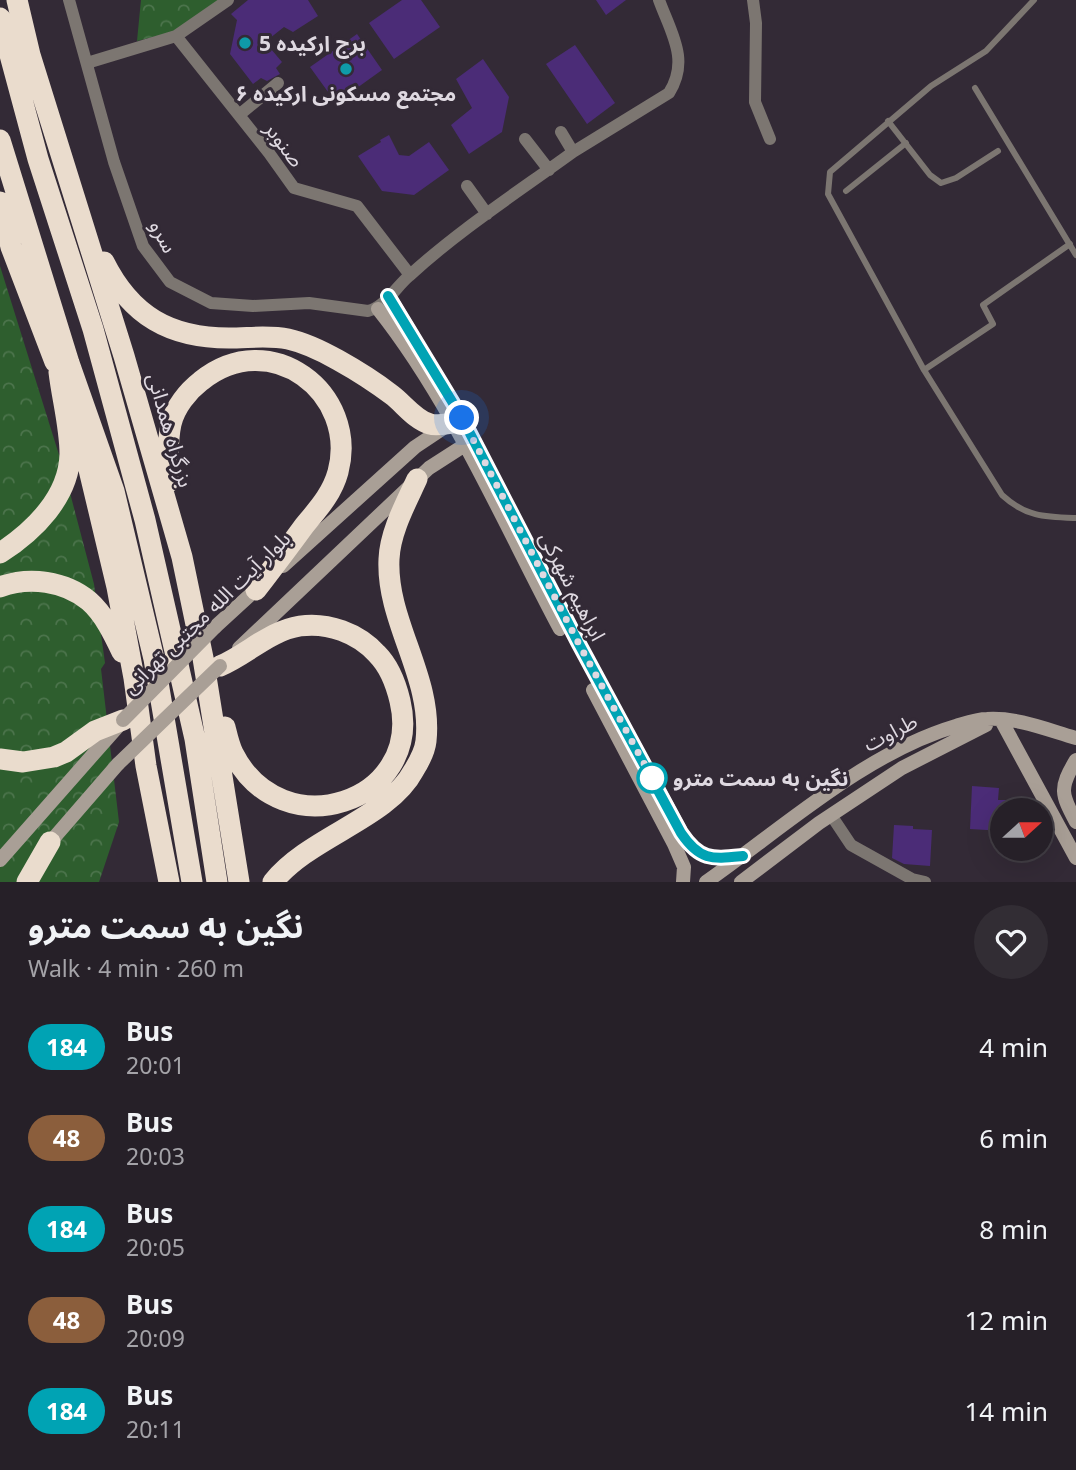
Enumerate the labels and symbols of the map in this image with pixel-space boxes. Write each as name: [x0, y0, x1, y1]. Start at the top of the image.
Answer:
place label: برج ارکیده 5: [259, 29, 366, 59]
marker: برج ارکیده 5: [237, 35, 253, 51]
marker: مجتمع مسکونی ارکیده ۶: [338, 61, 354, 77]
place label: مجتمع مسکونی ارکیده ۶: [236, 79, 456, 109]
street label: صنوبر: [258, 115, 311, 172]
street label: سرو: [144, 214, 184, 258]
street label: بزرگراه همدانی: [141, 370, 201, 490]
your location: [444, 400, 479, 435]
street label: بلوار آیت الله مجتبی تهرانی: [116, 524, 296, 700]
street label: ابراهیم شهرکی: [532, 527, 613, 646]
street label: طراوت: [858, 707, 922, 757]
marker: نگین به سمت مترو: [637, 763, 667, 793]
place label: نگین به سمت مترو: [673, 764, 848, 792]
north arrow: [990, 798, 1054, 861]

